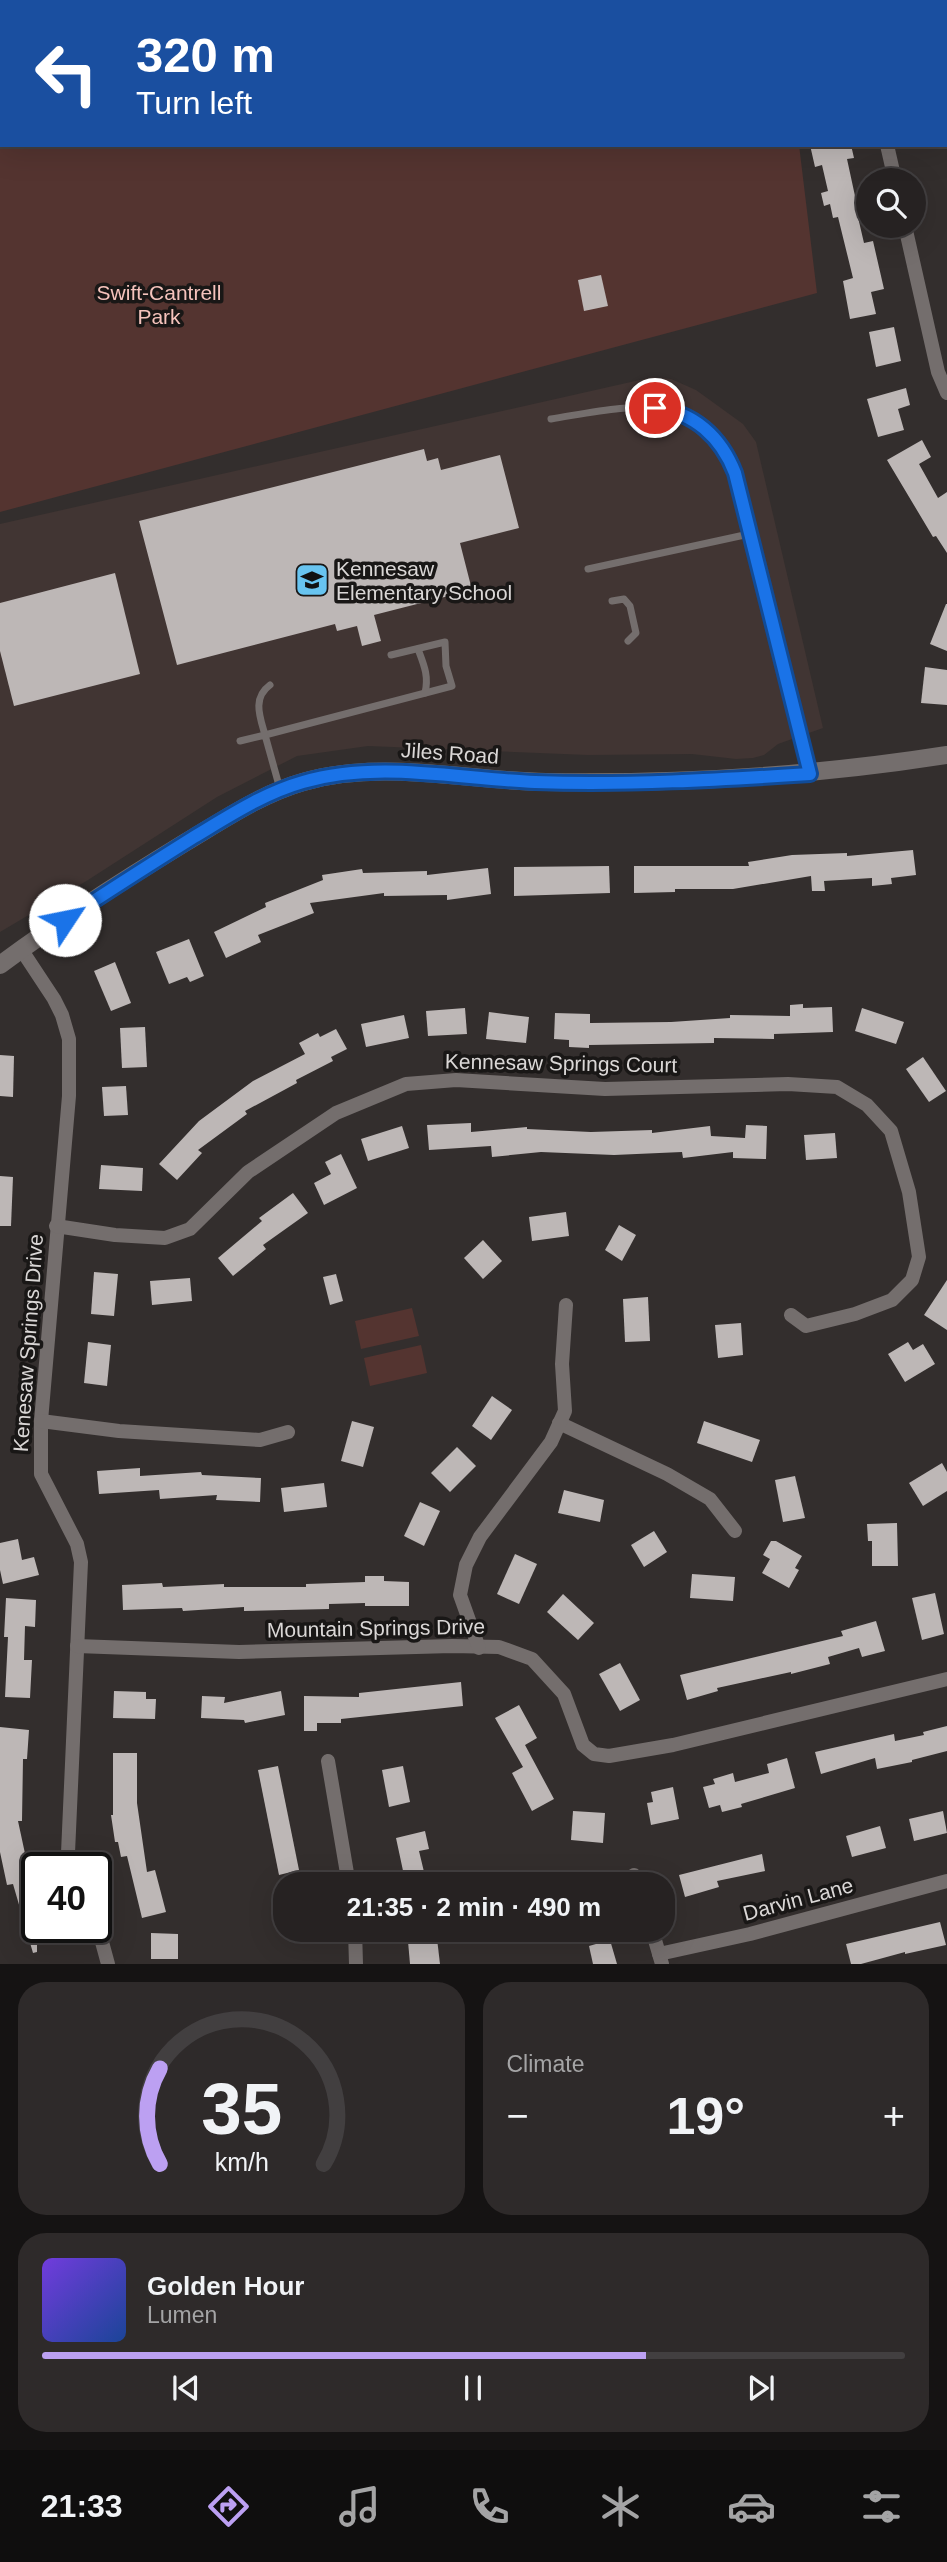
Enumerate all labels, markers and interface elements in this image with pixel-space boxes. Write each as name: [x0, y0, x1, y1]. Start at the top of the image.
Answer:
icon: left: [21, 28, 112, 119]
text: 320 m: [136, 28, 275, 82]
text: Turn left: [136, 85, 252, 121]
map controls: [856, 168, 926, 238]
button: search: [856, 168, 926, 238]
park label: Swift-Cantrell Park: [97, 281, 221, 328]
pin: [625, 378, 685, 438]
icon: arrive: [636, 389, 674, 427]
place label: Kennesaw Elementary School: [336, 557, 512, 604]
school or university icon: Kennesaw Elementary School: [293, 561, 331, 599]
street label: Jiles Road: [400, 738, 500, 768]
position arrow: [28, 883, 102, 957]
street label: Kennesaw Springs Court: [445, 1049, 677, 1077]
street label: Kenesaw Springs Drive: [9, 1233, 47, 1453]
street label: Mountain Springs Drive: [267, 1615, 485, 1641]
speed limit sign: 40: [21, 1852, 112, 1943]
street label: Darvin Lane: [740, 1873, 856, 1925]
text: 21:35 · 2 min · 490 m: [347, 1892, 601, 1922]
text: Climate: [507, 2051, 584, 2077]
text: 35: [201, 2069, 282, 2150]
text: 19°: [666, 2087, 745, 2145]
text: −: [507, 2095, 529, 2137]
text: +: [883, 2095, 905, 2137]
text: km/h: [214, 2148, 268, 2176]
text: Golden Hour: [147, 2271, 304, 2301]
text: Lumen: [147, 2302, 217, 2328]
icon: previous: [167, 2369, 205, 2407]
icon: pause: [454, 2369, 492, 2407]
icon: next: [742, 2369, 780, 2407]
icon: directions: [204, 2482, 253, 2531]
icon: music: [335, 2482, 384, 2531]
icon: phone: [465, 2482, 514, 2531]
icon: climate: [596, 2482, 645, 2531]
icon: car: [727, 2482, 776, 2531]
icon: filters: [857, 2482, 906, 2531]
text: 21:33: [41, 2488, 123, 2524]

